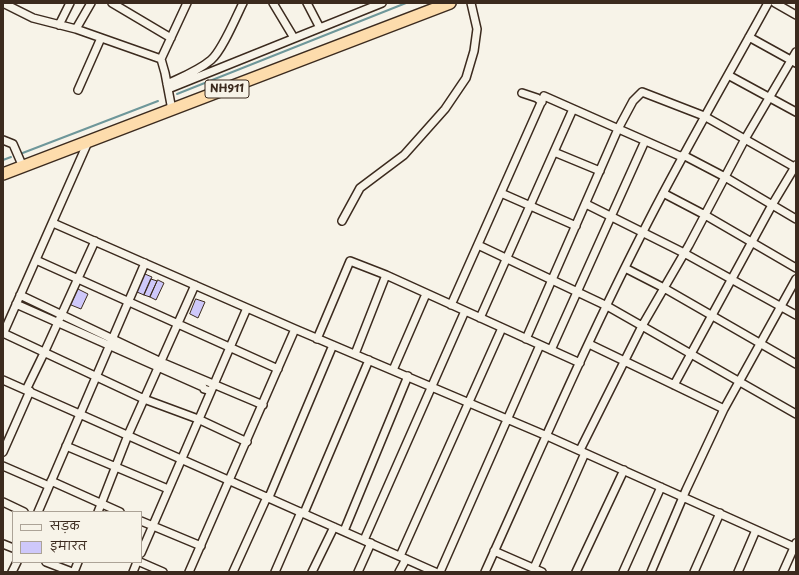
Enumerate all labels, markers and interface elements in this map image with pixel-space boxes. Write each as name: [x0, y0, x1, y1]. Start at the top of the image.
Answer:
road number: NH911: [205, 80, 249, 98]
legend: [12, 511, 142, 563]
text: सड़क: [50, 516, 80, 534]
text: इमारत: [50, 536, 87, 554]

